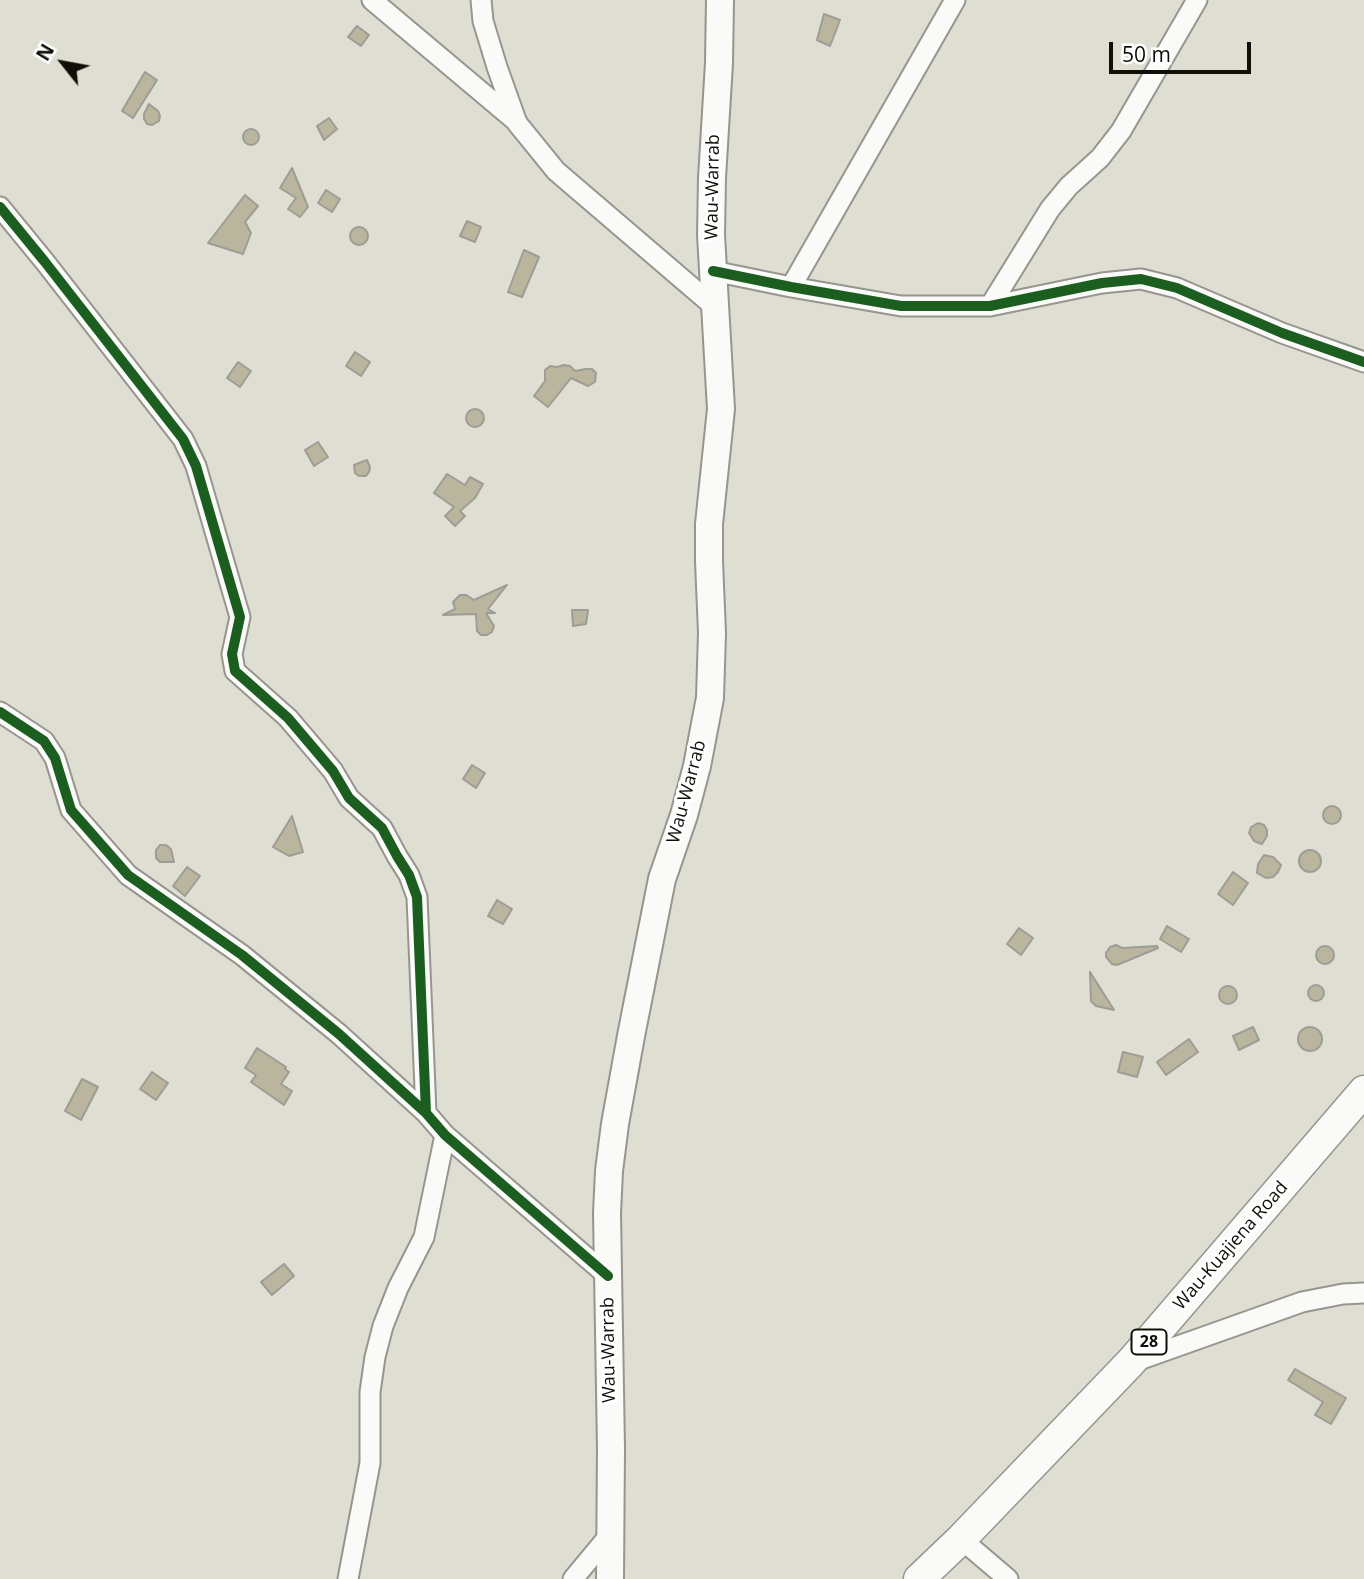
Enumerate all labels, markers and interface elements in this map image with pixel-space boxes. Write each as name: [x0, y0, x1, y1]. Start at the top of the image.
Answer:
north arrow: [28, 28, 98, 98]
scale bar: [1112, 28, 1254, 72]
text: N: [30, 39, 60, 66]
text: 50 m: [1122, 40, 1171, 68]
street label: Wau-Warrab: [701, 134, 725, 240]
street label: Wau-Warrab: [663, 738, 711, 846]
street label: Wau-Kuajiena Road: [1169, 1177, 1293, 1315]
street label: Wau-Warrab: [597, 1297, 621, 1403]
road number: 28: [1132, 1330, 1166, 1354]

